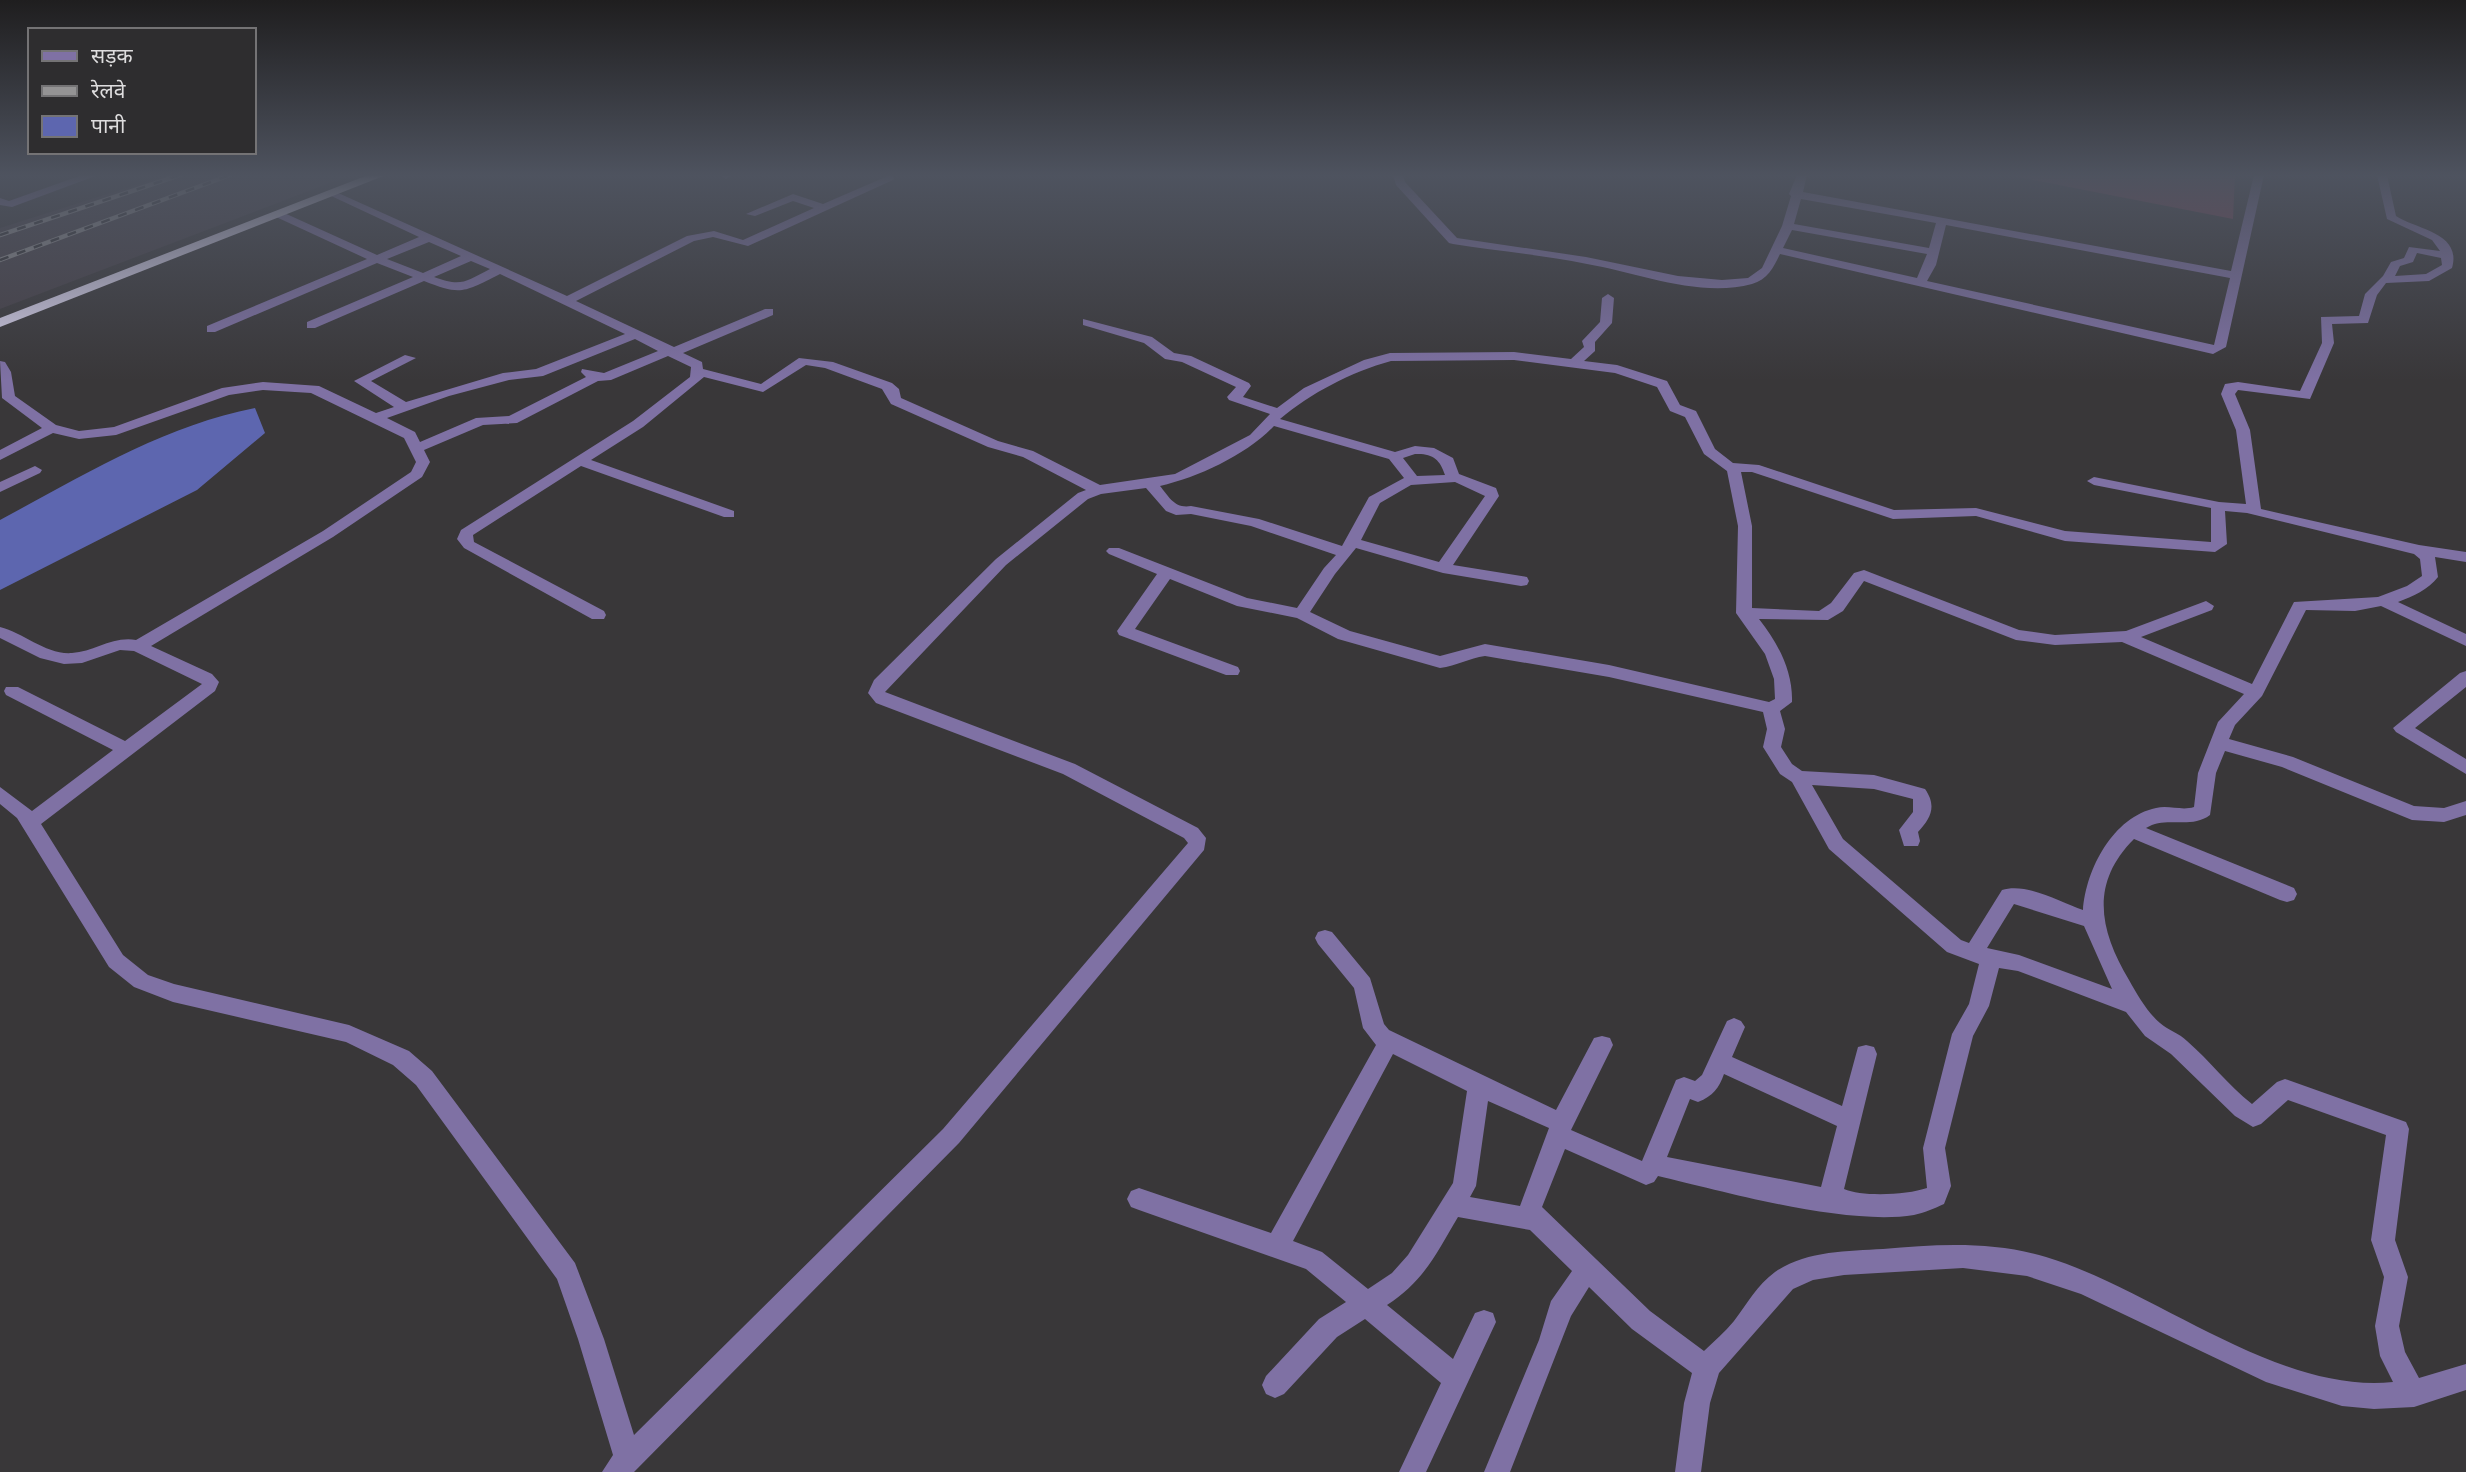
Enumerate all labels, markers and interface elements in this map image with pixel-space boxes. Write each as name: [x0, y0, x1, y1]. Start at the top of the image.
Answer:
legend: [28, 28, 256, 154]
text: सड़क: [91, 43, 133, 68]
text: रेलवे: [90, 78, 126, 103]
text: पानी: [91, 113, 126, 138]

